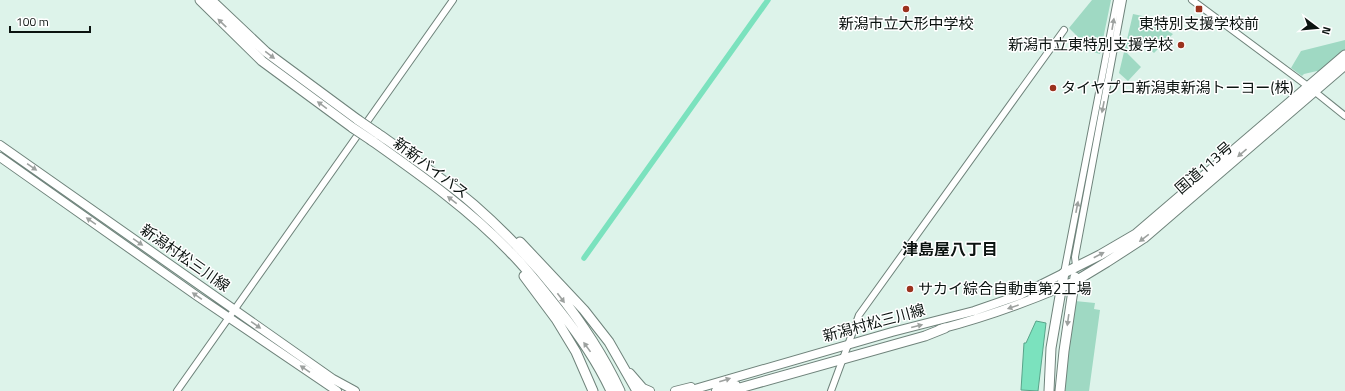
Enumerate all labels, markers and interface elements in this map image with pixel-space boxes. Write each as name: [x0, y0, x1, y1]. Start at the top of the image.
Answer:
marker: 新潟市立大形中学校: [901, 4, 911, 14]
marker: 東特別支援学校前: [1194, 4, 1204, 14]
scale bar: [10, 8, 90, 34]
north arrow: [1297, 8, 1337, 48]
text: 100 m: [16, 12, 49, 31]
place label: 新潟市立大形中学校: [838, 12, 974, 35]
place label: 東特別支援学校前: [1139, 12, 1259, 35]
one-way arrow: [217, 18, 227, 28]
one-way arrow: [1110, 18, 1116, 31]
text: N: [1318, 25, 1335, 37]
place label: 新潟市立東特別支援学校: [1008, 33, 1173, 56]
marker: 新潟市立東特別支援学校: [1176, 40, 1186, 50]
one-way arrow: [265, 51, 276, 59]
place label: タイヤプロ新潟東新潟トーヨー(株): [1061, 76, 1294, 99]
marker: タイヤプロ新潟東新潟トーヨー(株): [1048, 83, 1058, 93]
one-way arrow: [317, 101, 327, 109]
one-way arrow: [1100, 101, 1106, 113]
street label: 新新バイパス: [389, 131, 474, 204]
street label: 国道113号: [1170, 136, 1238, 199]
one-way arrow: [1237, 148, 1248, 157]
one-way arrow: [27, 163, 37, 171]
one-way arrow: [446, 196, 457, 204]
one-way arrow: [1074, 201, 1080, 213]
one-way arrow: [86, 217, 96, 225]
street label: 新潟村松三川線: [136, 218, 235, 297]
one-way arrow: [1139, 234, 1149, 242]
district label: 津島屋八丁目: [902, 237, 998, 261]
one-way arrow: [133, 238, 144, 246]
one-way arrow: [1093, 252, 1105, 259]
place label: サカイ綜合自動車第2工場: [918, 277, 1091, 300]
marker: サカイ綜合自動車第2工場: [905, 284, 915, 294]
one-way arrow: [192, 292, 202, 300]
one-way arrow: [557, 293, 565, 304]
street label: 新潟村松三川線: [820, 298, 928, 347]
one-way arrow: [1007, 304, 1019, 310]
one-way arrow: [1065, 314, 1071, 326]
one-way arrow: [251, 321, 262, 329]
one-way arrow: [911, 322, 924, 328]
one-way arrow: [582, 341, 591, 352]
one-way arrow: [299, 365, 310, 373]
one-way arrow: [719, 377, 731, 383]

